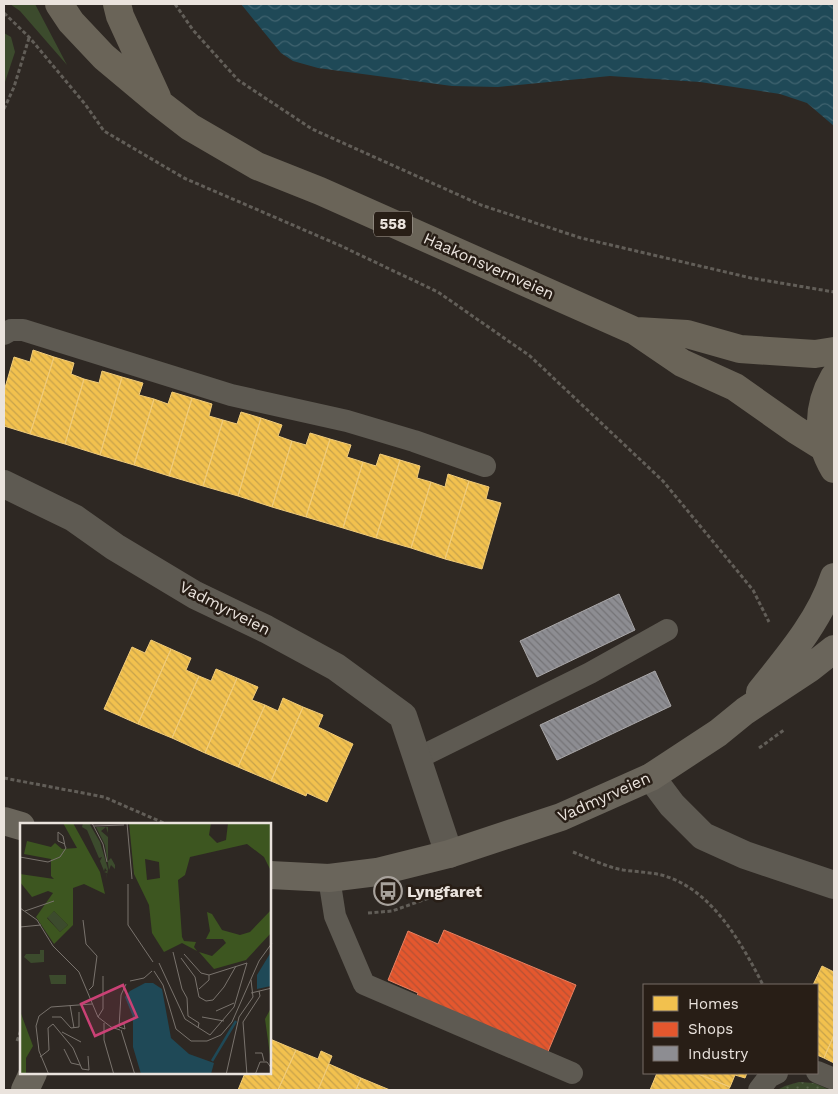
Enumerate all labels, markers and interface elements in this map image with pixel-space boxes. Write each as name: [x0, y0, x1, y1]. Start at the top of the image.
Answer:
road number: 558: [374, 212, 412, 236]
street label: Haakonsvernveien: [421, 229, 557, 303]
street label: Vadmyrveien: [176, 577, 274, 639]
street label: Vadmyrveien: [555, 768, 653, 826]
inset map: [20, 823, 271, 1074]
bus stop icon: Lyngfaret: [373, 876, 403, 906]
place label: Lyngfaret: [407, 882, 482, 901]
legend: [643, 984, 818, 1074]
text: Homes: [688, 995, 739, 1013]
text: Shops: [688, 1020, 733, 1038]
text: Industry: [688, 1045, 749, 1063]

